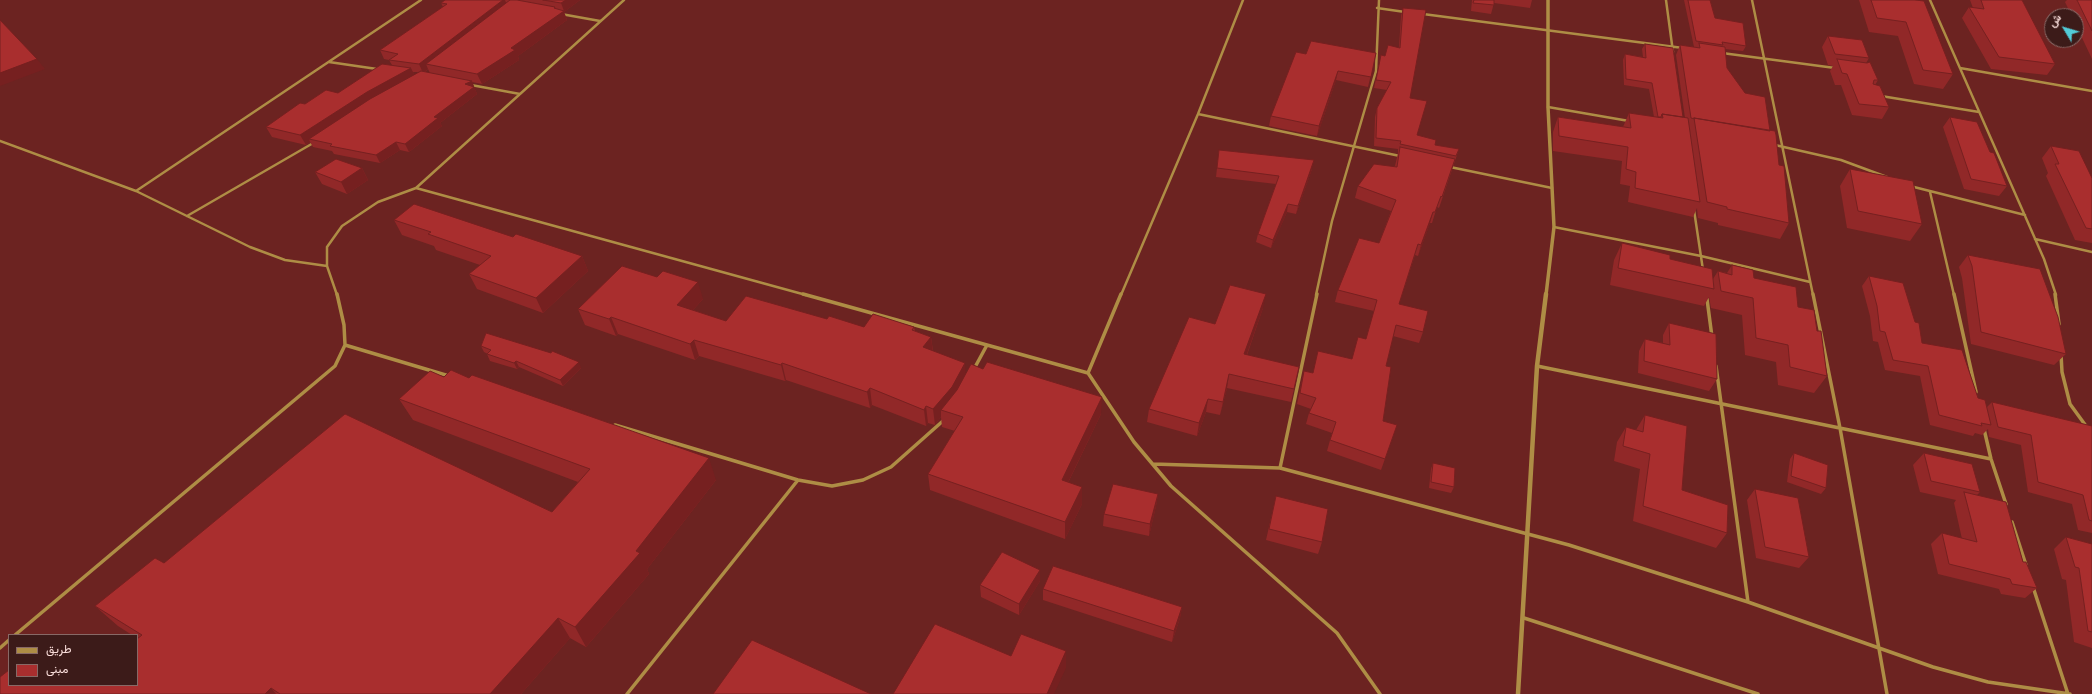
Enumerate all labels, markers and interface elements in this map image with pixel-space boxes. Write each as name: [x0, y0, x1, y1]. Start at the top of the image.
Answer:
north arrow: [2044, 8, 2084, 48]
text: ش: [2046, 12, 2064, 30]
legend: [8, 634, 138, 686]
text: طريق: [46, 642, 71, 656]
text: مبنى: [46, 662, 68, 676]

